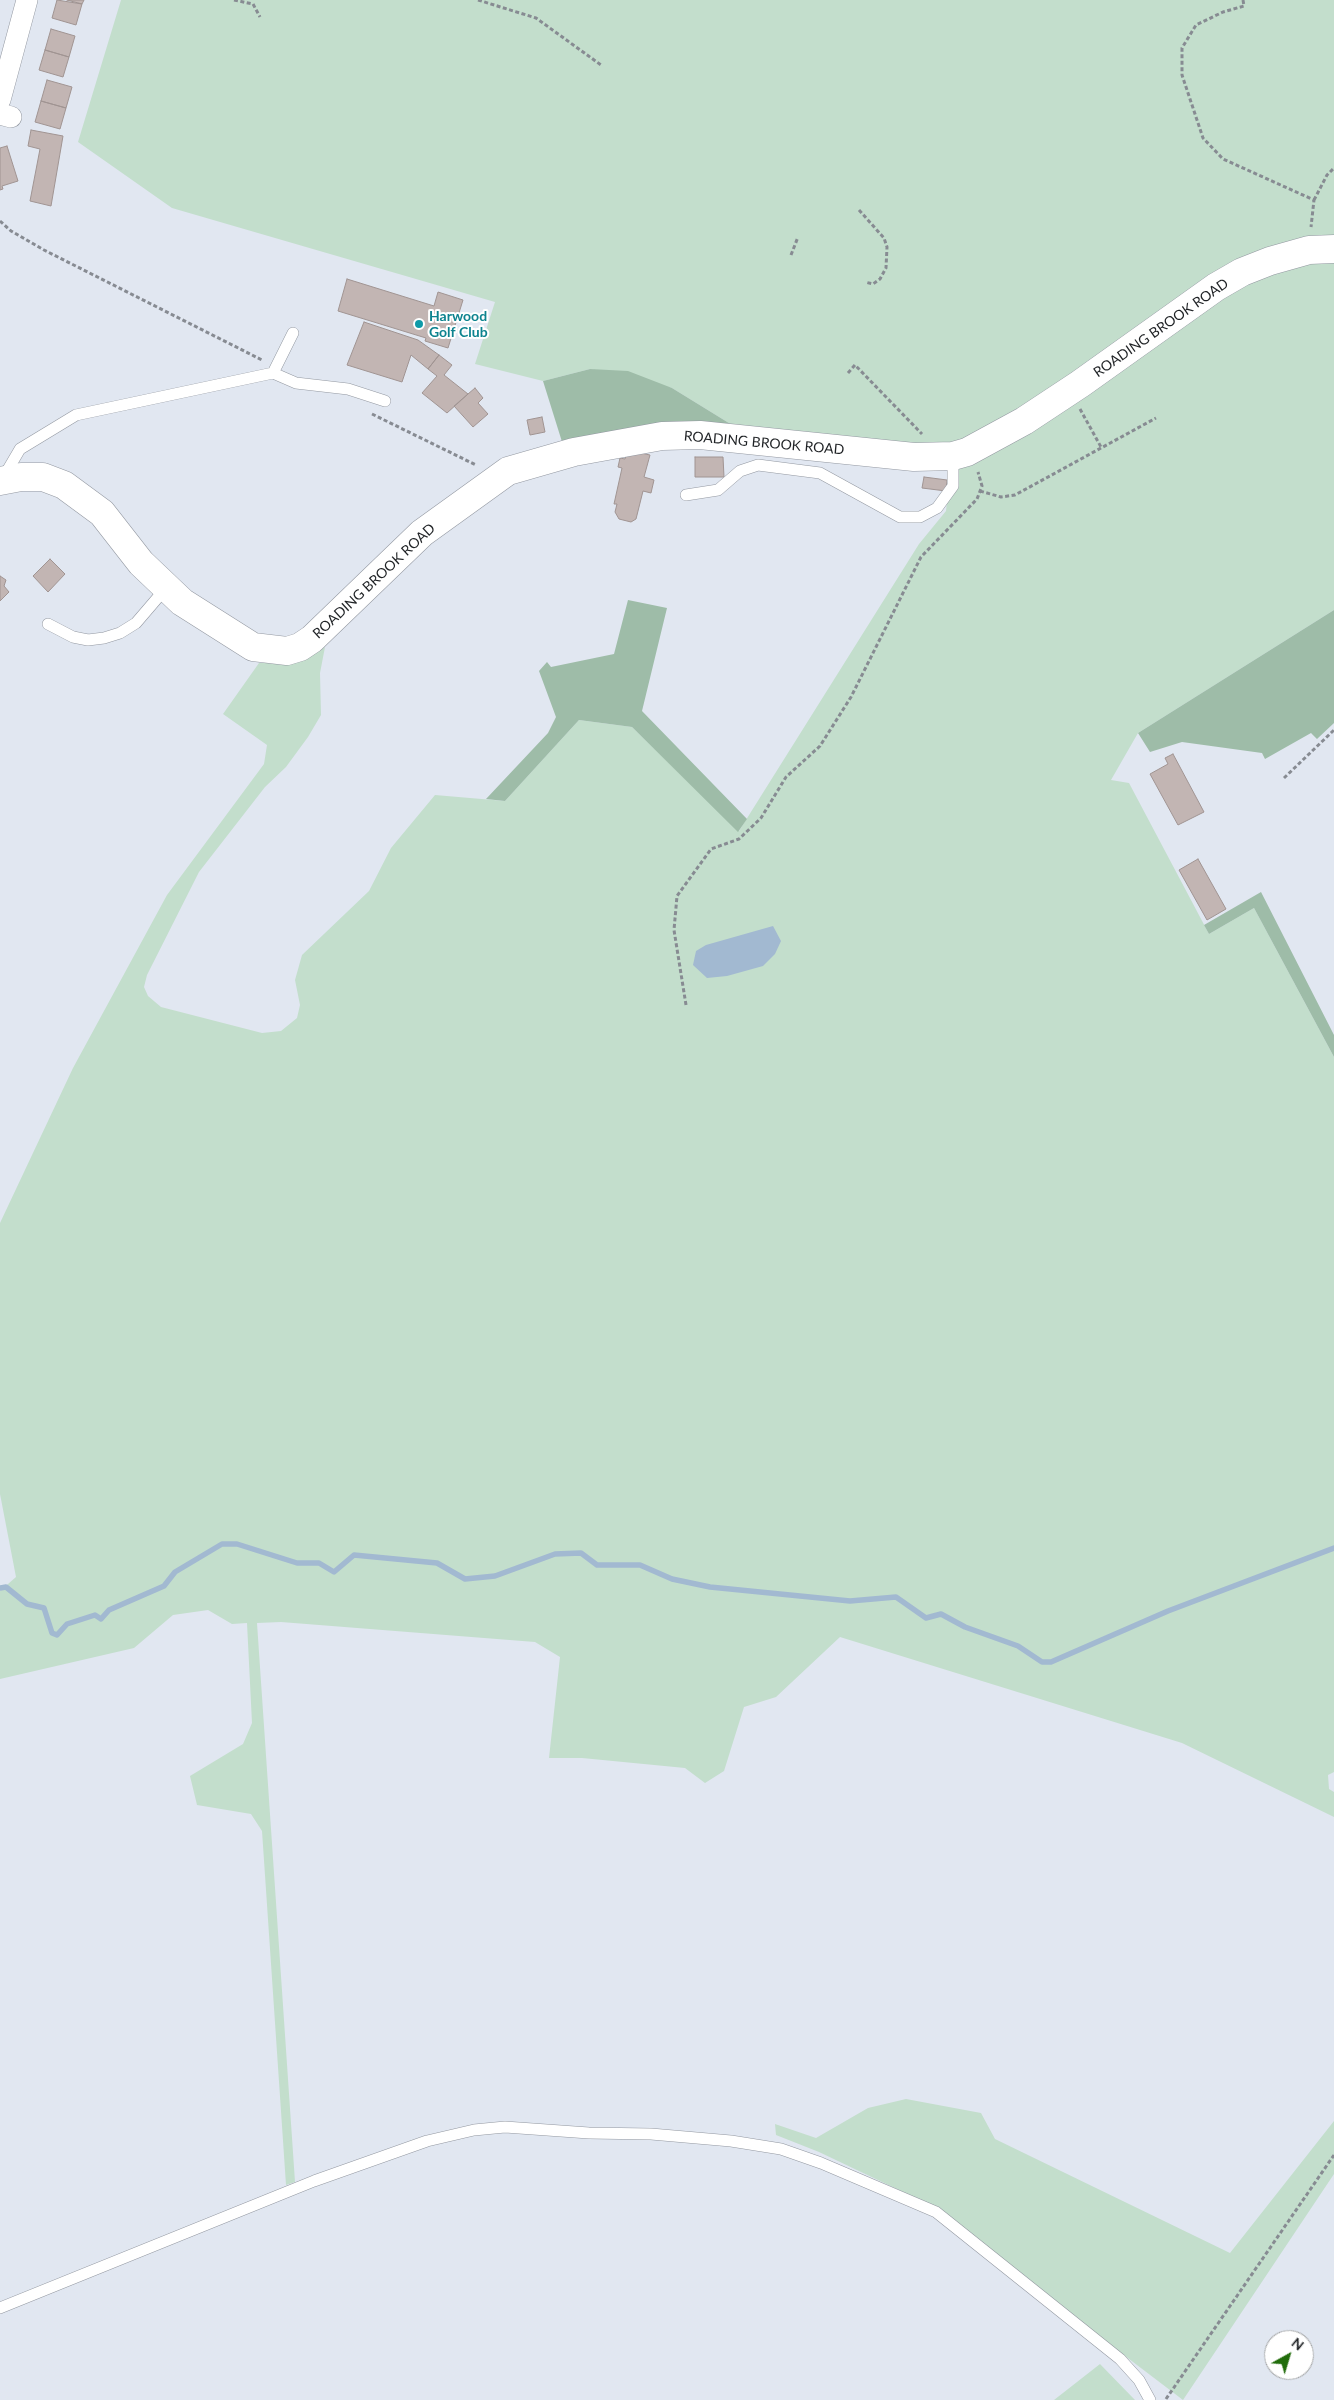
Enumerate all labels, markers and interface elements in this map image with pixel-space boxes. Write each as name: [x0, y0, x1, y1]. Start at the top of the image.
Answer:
street label: ROADING BROOK ROAD: [1090, 275, 1232, 381]
place label: Harwood Golf Club: [429, 308, 488, 341]
marker: Harwood Golf Club: [413, 318, 425, 330]
street label: ROADING BROOK ROAD: [683, 428, 845, 458]
street label: ROADING BROOK ROAD: [309, 520, 439, 642]
north arrow: [1264, 2330, 1314, 2380]
text: N: [1289, 2334, 1308, 2354]

